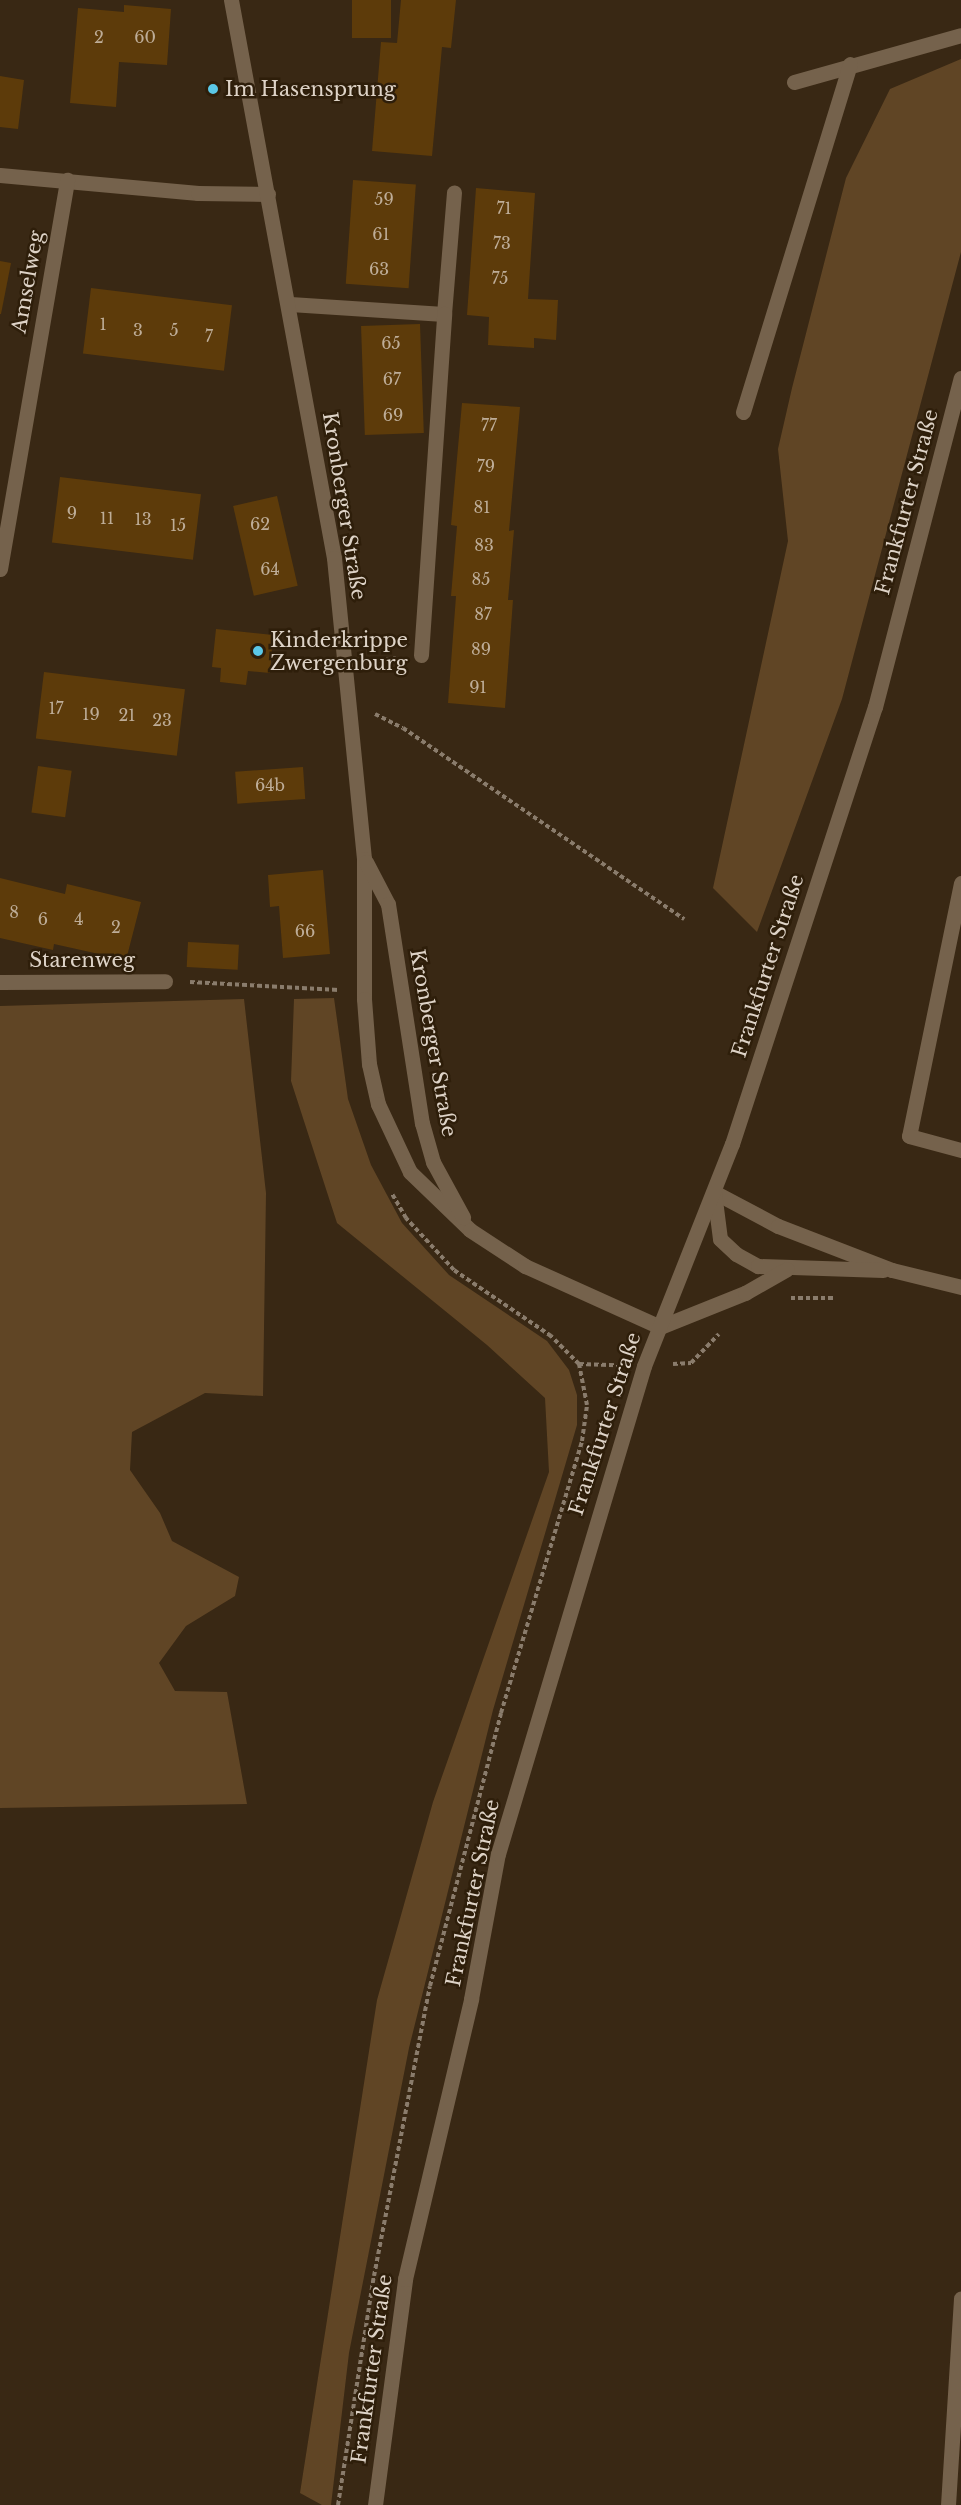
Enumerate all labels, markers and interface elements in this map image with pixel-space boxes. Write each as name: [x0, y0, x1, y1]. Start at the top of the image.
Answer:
house number: 2: [94, 27, 104, 47]
house number: 60: [134, 27, 156, 47]
place label: Im Hasensprung: [225, 77, 396, 101]
marker: Im Hasensprung: [206, 82, 220, 96]
house number: 59: [374, 189, 394, 209]
house number: 71: [496, 198, 512, 218]
house number: 61: [372, 224, 390, 244]
street label: Amselweg: [7, 229, 49, 335]
house number: 73: [493, 233, 511, 253]
house number: 63: [369, 259, 389, 279]
house number: 75: [492, 268, 508, 288]
house number: 1: [99, 314, 107, 334]
house number: 3: [133, 320, 143, 340]
house number: 5: [169, 320, 179, 340]
house number: 7: [205, 326, 213, 346]
house number: 65: [381, 333, 401, 353]
house number: 67: [383, 369, 401, 389]
house number: 69: [383, 405, 403, 425]
street label: Frankfurter Straße: [871, 406, 943, 598]
street label: Kronberger Straße: [317, 410, 371, 602]
house number: 77: [481, 415, 497, 435]
house number: 79: [477, 456, 495, 476]
house number: 81: [474, 497, 490, 517]
house number: 9: [67, 503, 77, 523]
house number: 11: [100, 508, 114, 528]
house number: 13: [135, 509, 151, 529]
house number: 62: [250, 514, 270, 534]
house number: 15: [170, 515, 186, 535]
house number: 83: [474, 535, 494, 555]
house number: 64: [260, 559, 280, 579]
house number: 85: [472, 569, 490, 589]
house number: 87: [474, 604, 492, 624]
place label: Kinderkrippe Zwergenburg: [270, 628, 408, 675]
house number: 89: [471, 639, 491, 659]
marker: Kinderkrippe Zwergenburg: [251, 644, 265, 658]
house number: 91: [469, 677, 487, 697]
house number: 17: [48, 698, 64, 718]
house number: 19: [82, 704, 100, 724]
house number: 21: [119, 705, 135, 725]
house number: 23: [152, 710, 172, 730]
house number: 64b: [255, 775, 285, 795]
street label: Frankfurter Straße: [727, 871, 809, 1061]
house number: 8: [9, 902, 19, 922]
house number: 6: [38, 909, 48, 929]
house number: 4: [74, 909, 84, 929]
house number: 2: [111, 917, 121, 937]
house number: 66: [295, 921, 315, 941]
street label: Kronberger Straße: [405, 947, 461, 1139]
street label: Starenweg: [29, 948, 135, 972]
street label: Frankfurter Straße: [564, 1329, 646, 1519]
street label: Frankfurter Straße: [441, 1797, 505, 1989]
street label: Frankfurter Straße: [347, 2273, 397, 2465]

